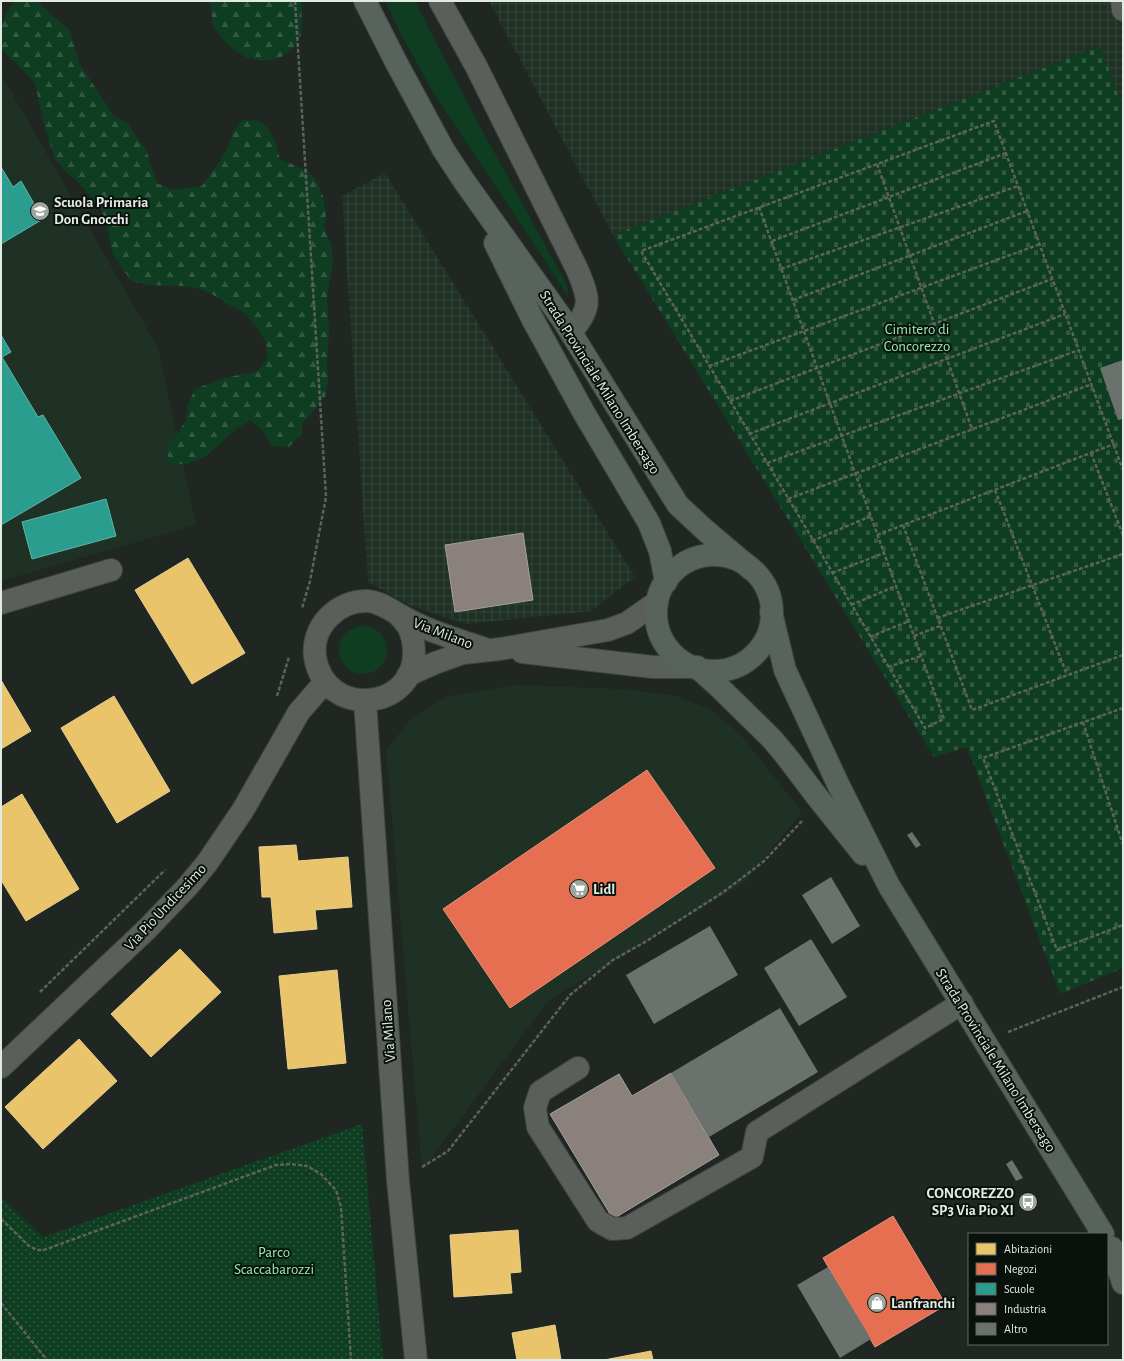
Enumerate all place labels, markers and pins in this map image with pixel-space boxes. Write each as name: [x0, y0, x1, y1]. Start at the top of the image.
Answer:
place label: Scuola Primaria Don Gnocchi: [54, 195, 149, 227]
school or university icon: Scuola Primaria Don Gnocchi: [29, 200, 51, 222]
supermarket icon: Lidl: [568, 878, 590, 900]
place label: Lidl: [593, 882, 615, 897]
place label: CONCOREZZO SP3 Via Pio XI: [927, 1186, 1014, 1218]
bus stop icon: CONCOREZZO SP3 Via Pio XI: [1017, 1191, 1039, 1213]
shop icon: Lanfranchi: [866, 1292, 888, 1314]
place label: Lanfranchi: [891, 1296, 955, 1311]

